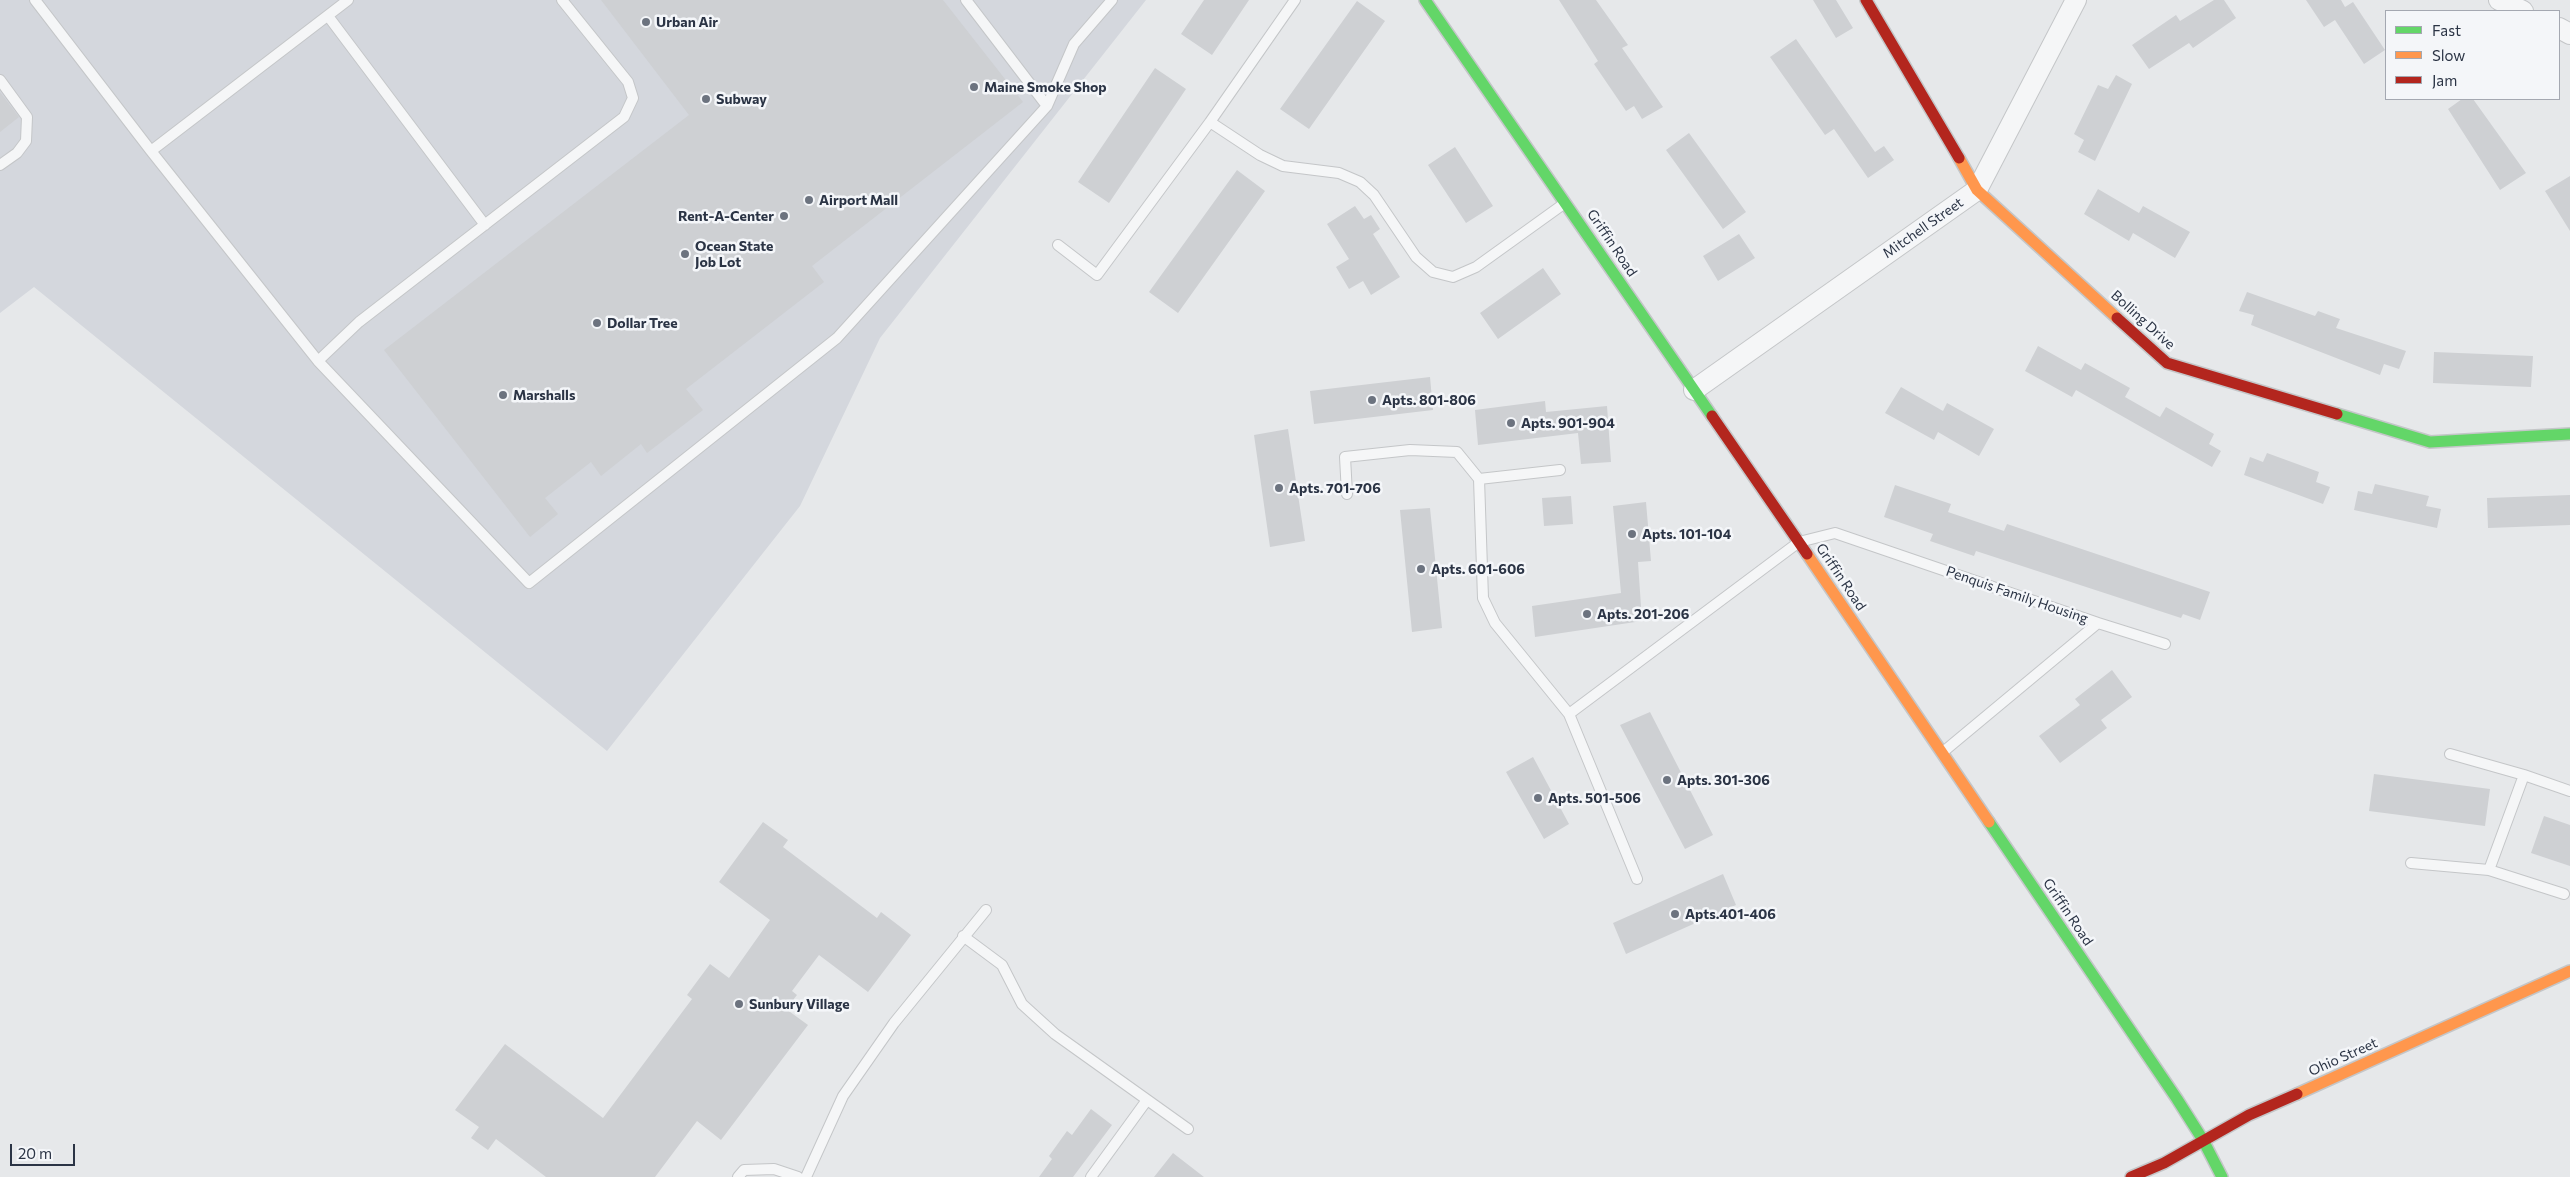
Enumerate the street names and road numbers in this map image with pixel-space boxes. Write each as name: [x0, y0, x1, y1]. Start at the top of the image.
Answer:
street label: Mitchell Street: [1880, 194, 1966, 262]
street label: Griffin Road: [1583, 206, 1641, 280]
street label: Bolling Drive: [2108, 287, 2178, 353]
street label: Griffin Road: [1812, 540, 1870, 614]
street label: Penquis Family Housing: [1944, 563, 2090, 627]
street label: Griffin Road: [2039, 875, 2097, 949]
street label: Ohio Street: [2306, 1034, 2380, 1080]

